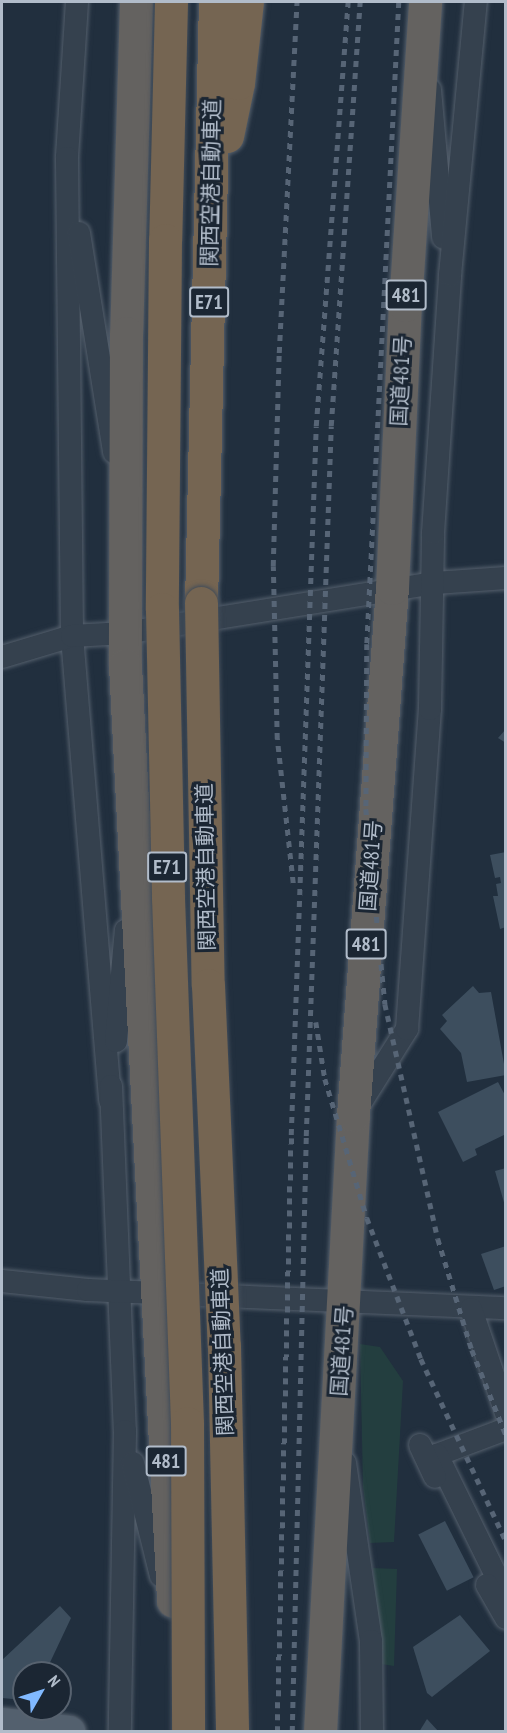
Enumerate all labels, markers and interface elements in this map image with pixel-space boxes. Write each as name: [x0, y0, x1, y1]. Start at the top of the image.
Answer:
street label: 関西空港自動車道: [197, 99, 225, 267]
road number: 481: [385, 278, 427, 312]
road number: E71: [188, 285, 230, 319]
street label: 国道481号: [386, 335, 416, 427]
street label: 関西空港自動車道: [192, 783, 220, 951]
street label: 国道481号: [355, 820, 387, 912]
road number: E71: [146, 850, 188, 884]
road number: 481: [345, 927, 387, 961]
street label: 関西空港自動車道: [207, 1268, 239, 1436]
street label: 国道481号: [326, 1305, 358, 1397]
road number: 481: [145, 1444, 187, 1478]
north arrow: [12, 1661, 72, 1721]
text: N: [44, 1671, 65, 1691]

